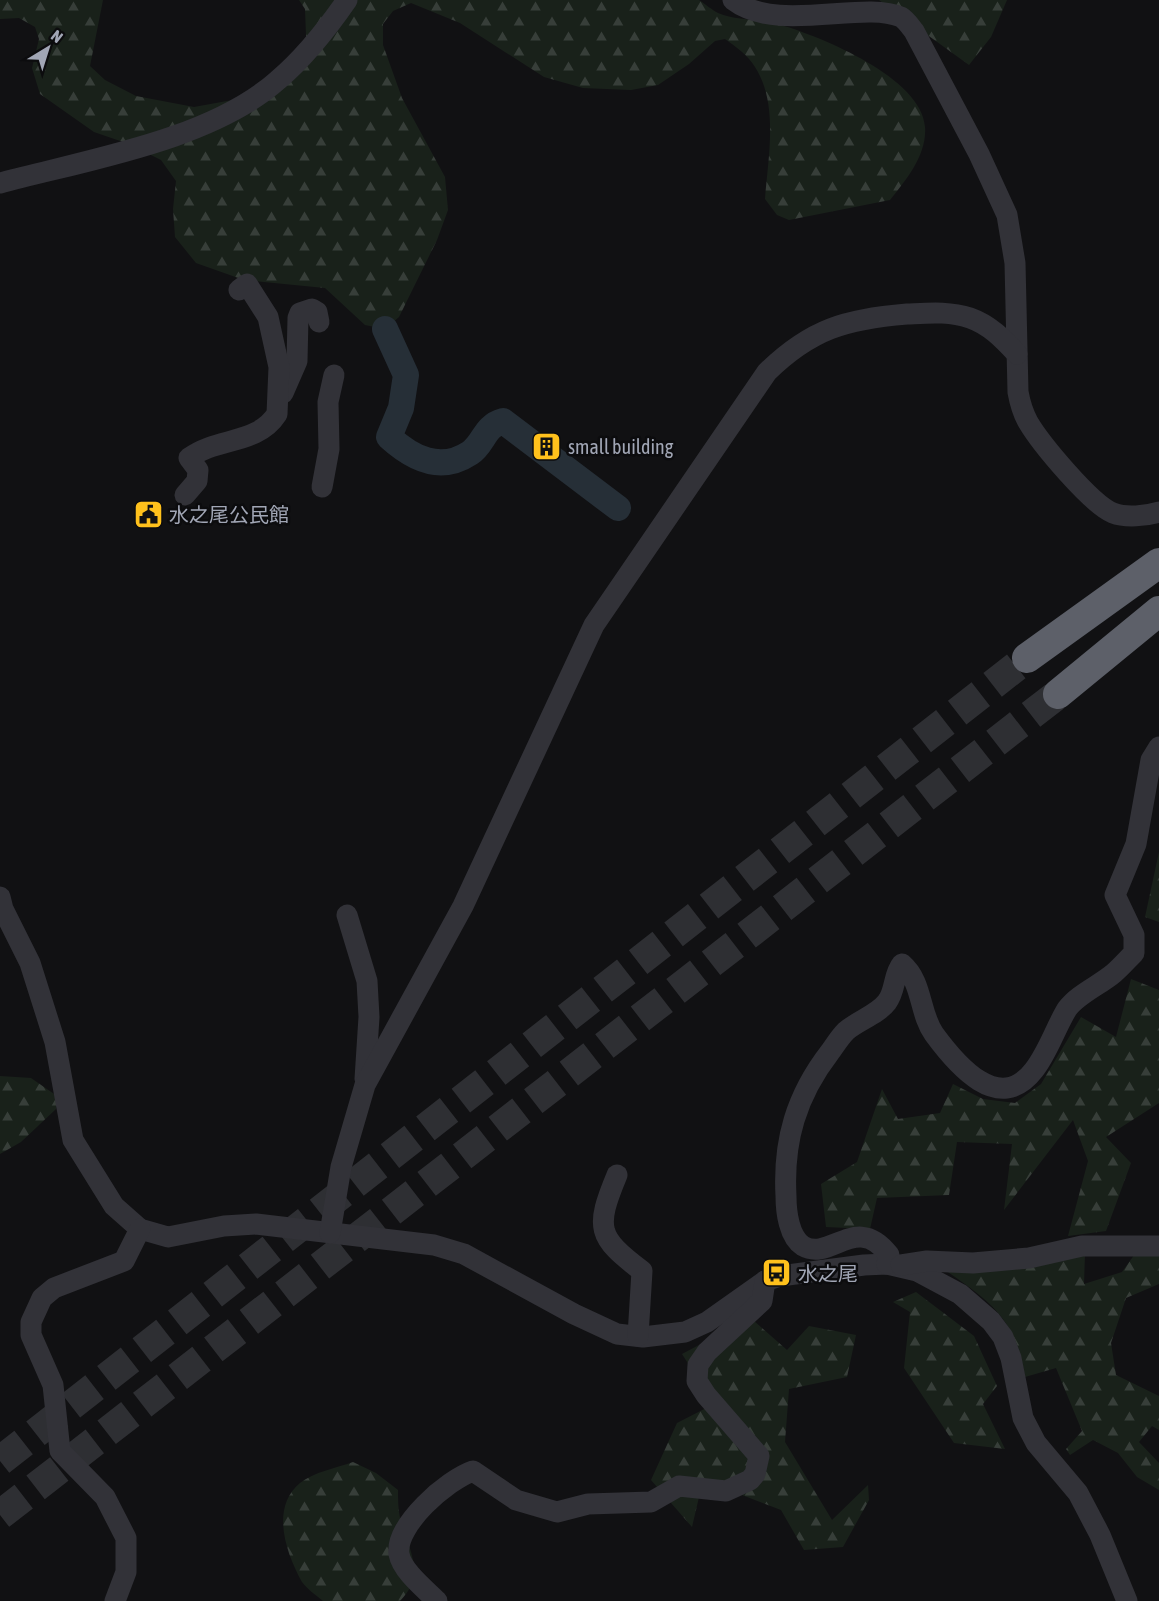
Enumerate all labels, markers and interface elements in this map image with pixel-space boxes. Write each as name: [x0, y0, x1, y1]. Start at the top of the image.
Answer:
north arrow: [18, 18, 78, 78]
text: N: [48, 26, 67, 46]
building icon: small building: [531, 430, 563, 462]
place label: small building: [568, 435, 674, 458]
public building icon: 水之尾公民館: [132, 498, 164, 530]
place label: 水之尾公民館: [169, 503, 289, 526]
bus stop icon: 水之尾: [761, 1257, 793, 1289]
place label: 水之尾: [798, 1262, 858, 1285]

